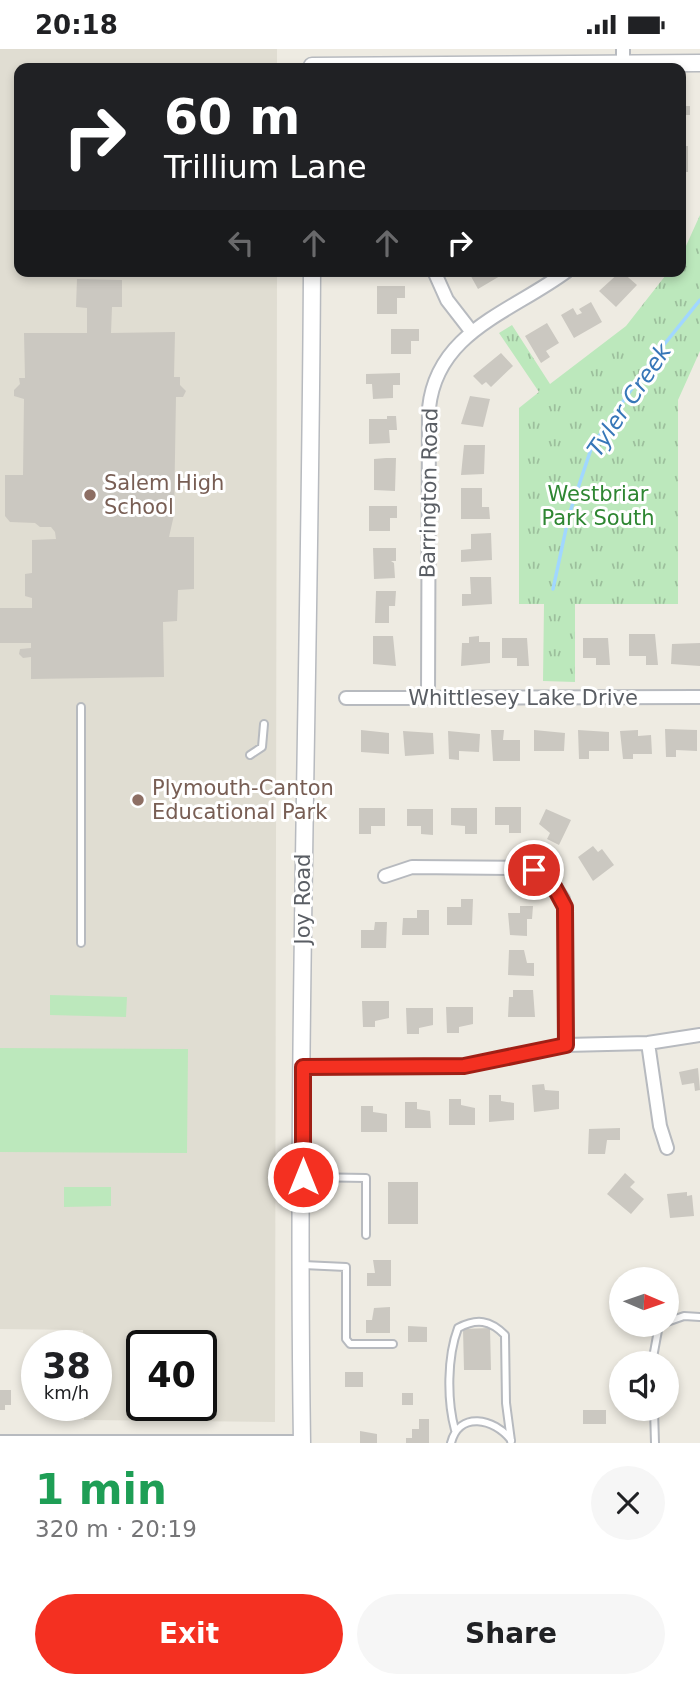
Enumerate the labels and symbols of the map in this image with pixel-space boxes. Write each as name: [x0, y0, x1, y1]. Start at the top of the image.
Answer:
water label: Tyler Creek: [582, 337, 677, 461]
street label: Barrington Road: [416, 408, 442, 578]
place label: Salem High School: [104, 471, 224, 519]
park label: Westbriar Park South: [541, 482, 655, 530]
marker: Salem High School: [82, 487, 98, 503]
street label: Whittlesey Lake Drive: [408, 686, 638, 710]
place label: Plymouth-Canton Educational Park: [152, 776, 334, 824]
marker: Plymouth-Canton Educational Park: [130, 792, 146, 808]
pin: [504, 840, 564, 900]
street label: Joy Road: [291, 854, 315, 946]
position arrow: [266, 1140, 340, 1214]
north arrow: [609, 1267, 679, 1337]
speed limit sign: 40: [126, 1330, 217, 1421]

